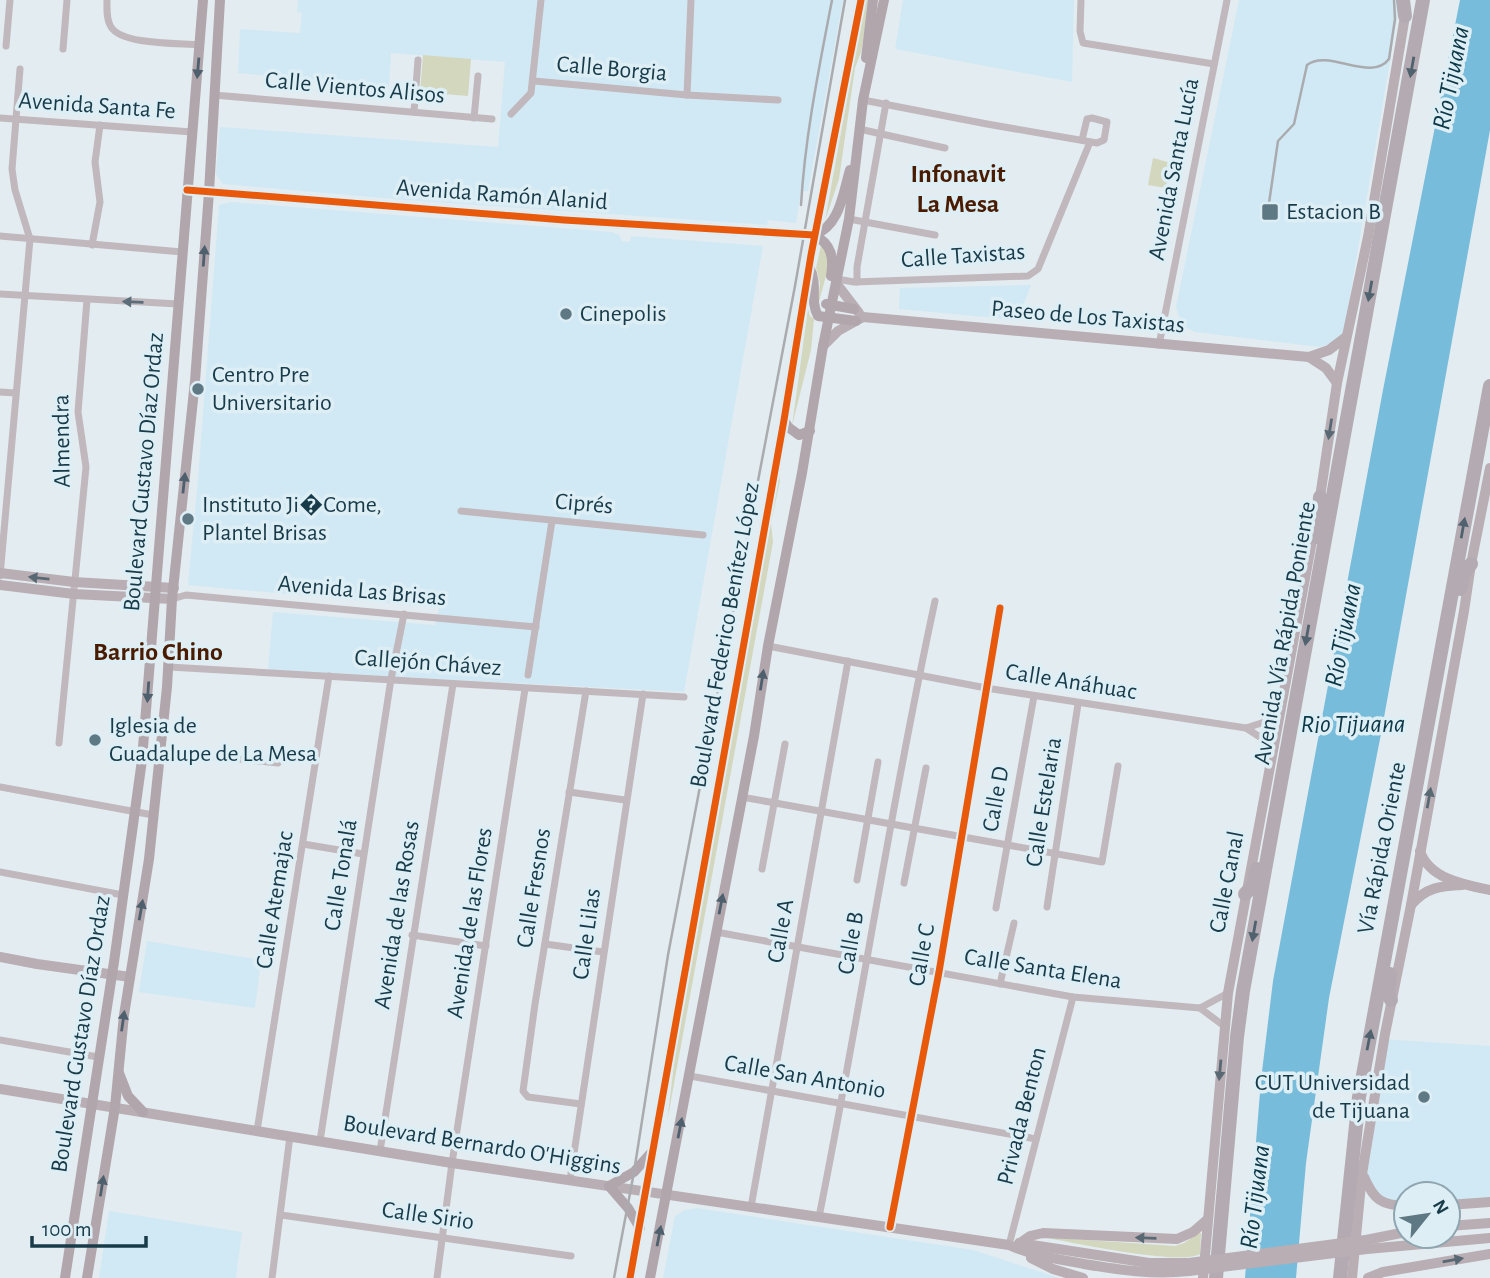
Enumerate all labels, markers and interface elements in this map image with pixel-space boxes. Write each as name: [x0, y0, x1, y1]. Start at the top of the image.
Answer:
water label: Río Tijuana: [1428, 24, 1474, 132]
street label: Calle Borgia: [556, 52, 668, 86]
one-way arrow: [1406, 56, 1417, 78]
one-way arrow: [192, 57, 203, 79]
street label: Calle Vientos Alisos: [264, 68, 446, 108]
street label: Avenida Santa Lucía: [1145, 76, 1203, 262]
street label: Avenida Santa Fe: [18, 89, 176, 123]
district label: Infonavit La Mesa: [910, 161, 1006, 217]
street label: Avenida Ramón Alanid: [395, 176, 609, 214]
place label: Estacion B: [1286, 200, 1381, 224]
marker: Estacion B: [1260, 202, 1280, 222]
street label: Calle Taxistas: [900, 240, 1026, 272]
one-way arrow: [199, 245, 210, 267]
one-way arrow: [1364, 280, 1375, 302]
one-way arrow: [121, 297, 143, 308]
street label: Paseo de Los Taxistas: [990, 297, 1186, 337]
place label: Cinepolis: [580, 302, 666, 326]
marker: Cinepolis: [558, 306, 574, 322]
street label: Boulevard Gustavo Díaz Ordaz: [120, 331, 168, 613]
place label: Centro Pre Universitario: [212, 363, 332, 415]
marker: Centro Pre Universitario: [190, 381, 206, 397]
street label: Almendra: [49, 394, 75, 488]
one-way arrow: [1324, 418, 1335, 440]
one-way arrow: [179, 471, 190, 493]
street label: Boulevard Federico Benítez López: [686, 480, 764, 790]
street label: Ciprés: [554, 490, 614, 518]
place label: Instituto Ji�Come, Plantel Brisas: [202, 493, 382, 545]
street label: Avenida Vía Rápida Poniente: [1250, 500, 1320, 766]
marker: Instituto Ji�Come, Plantel Brisas: [180, 511, 196, 527]
one-way arrow: [1458, 517, 1469, 539]
one-way arrow: [28, 572, 50, 583]
street label: Avenida Las Brisas: [277, 572, 447, 610]
water label: Río Tijuana: [1320, 581, 1366, 689]
one-way arrow: [1301, 624, 1312, 646]
district label: Barrio Chino: [93, 639, 223, 665]
street label: Callejón Chávez: [354, 646, 502, 680]
street label: Calle Anáhuac: [1004, 660, 1138, 704]
one-way arrow: [757, 669, 768, 691]
one-way arrow: [142, 681, 153, 703]
water label: Rio Tijuana: [1301, 711, 1406, 737]
place label: Iglesia de Guadalupe de La Mesa: [109, 714, 317, 766]
marker: Iglesia de Guadalupe de La Mesa: [87, 732, 103, 748]
street label: Calle Estelaria: [1022, 736, 1066, 868]
street label: Vía Rápida Oriente: [1354, 760, 1410, 936]
street label: Calle D: [978, 764, 1014, 834]
one-way arrow: [1424, 787, 1435, 809]
street label: Calle Tonalá: [320, 817, 362, 933]
street label: Avenida de las Rosas: [370, 819, 424, 1011]
street label: Avenida de las Flores: [443, 826, 497, 1020]
street label: Calle Fresnos: [513, 827, 555, 949]
street label: Calle Atemajac: [252, 829, 298, 971]
street label: Calle Canal: [1205, 829, 1249, 935]
street label: Calle Lilas: [569, 887, 605, 981]
one-way arrow: [716, 893, 727, 915]
street label: Boulevard Gustavo Díaz Ordaz: [47, 894, 115, 1174]
street label: Calle A: [764, 897, 798, 965]
one-way arrow: [136, 899, 147, 921]
street label: Calle B: [834, 910, 868, 976]
one-way arrow: [1248, 921, 1259, 943]
street label: Calle C: [905, 922, 939, 988]
street label: Calle Santa Elena: [962, 945, 1124, 993]
one-way arrow: [118, 1010, 129, 1032]
one-way arrow: [1364, 1029, 1375, 1051]
street label: Privada Benton: [993, 1045, 1051, 1187]
street label: Calle San Antonio: [722, 1051, 888, 1103]
one-way arrow: [1214, 1060, 1225, 1082]
place label: CUT Universidad de Tijuana: [1255, 1071, 1410, 1123]
marker: CUT Universidad de Tijuana: [1416, 1089, 1432, 1105]
street label: Boulevard Bernardo O'Higgins: [342, 1111, 622, 1179]
one-way arrow: [675, 1117, 686, 1139]
water label: Río Tijuana: [1236, 1143, 1274, 1251]
one-way arrow: [97, 1175, 108, 1197]
north arrow: [1392, 1180, 1462, 1250]
text: N: [1429, 1197, 1452, 1218]
street label: Calle Sirio: [380, 1198, 476, 1234]
scale bar: [32, 1204, 145, 1248]
text: 100 m: [42, 1219, 92, 1240]
one-way arrow: [653, 1225, 664, 1247]
one-way arrow: [1135, 1232, 1157, 1243]
one-way arrow: [1442, 1254, 1464, 1265]

